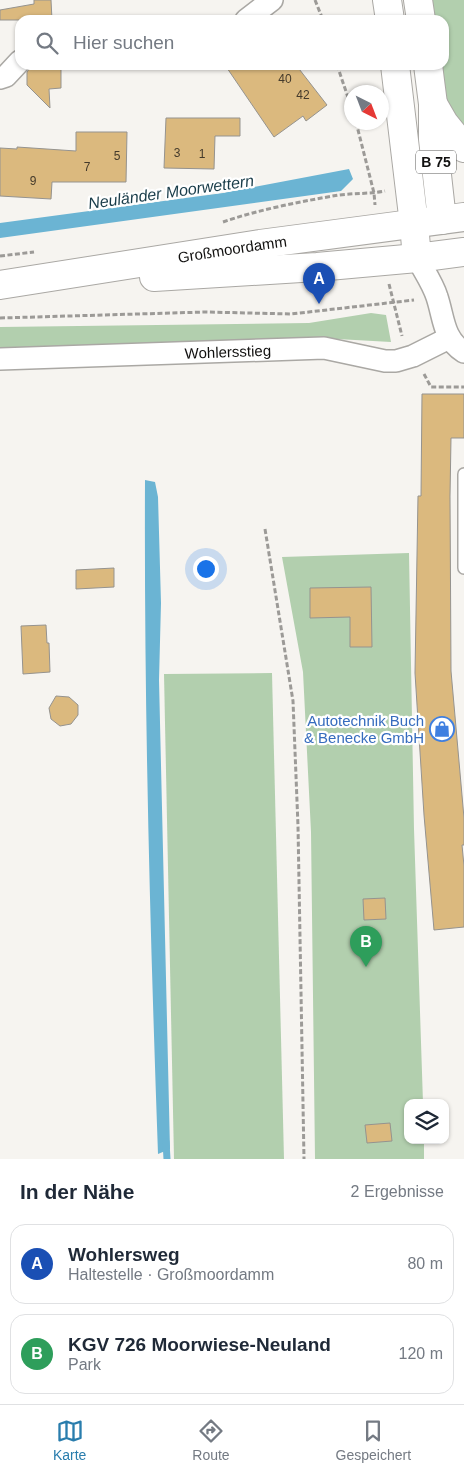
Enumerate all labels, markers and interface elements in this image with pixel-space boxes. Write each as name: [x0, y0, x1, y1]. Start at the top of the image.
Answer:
search box: [15, 15, 449, 70]
icon: search: [33, 29, 61, 57]
text: Hier suchen: [73, 32, 174, 53]
house number: 40: [278, 72, 292, 86]
north arrow: [344, 85, 389, 130]
house number: 42: [296, 88, 310, 102]
house number: 3: [174, 146, 181, 160]
house number: 1: [199, 147, 206, 161]
house number: 5: [114, 149, 121, 163]
road number: B 75: [416, 150, 456, 173]
house number: 7: [84, 160, 91, 174]
water label: Neuländer Moorwettern: [87, 172, 255, 212]
house number: 9: [30, 174, 37, 188]
street label: Großmoordamm: [176, 232, 288, 265]
pin: A: [303, 263, 335, 304]
street label: Wohlersstieg: [184, 341, 271, 361]
your location: [193, 556, 219, 582]
place label: Autotechnik Buch & Benecke GmbH: [304, 712, 424, 746]
shop icon: Autotechnik Buch & Benecke GmbH: [429, 716, 455, 742]
pin: B: [350, 926, 382, 967]
map controls: [404, 1099, 449, 1144]
button: layers: [404, 1099, 449, 1144]
text: In der Nähe: [20, 1180, 134, 1203]
text: 2 Ergebnisse: [351, 1183, 444, 1200]
text: Wohlersweg: [68, 1244, 180, 1265]
text: A: [31, 1255, 43, 1272]
text: 80 m: [407, 1255, 443, 1272]
text: Haltestelle · Großmoordamm: [68, 1266, 274, 1283]
text: KGV 726 Moorwiese-Neuland: [68, 1334, 331, 1355]
text: B: [31, 1345, 43, 1362]
text: 120 m: [399, 1345, 443, 1362]
text: Park: [68, 1356, 101, 1373]
tab: Karte: [53, 1417, 86, 1463]
tab: Route: [192, 1417, 230, 1463]
tab: Gespeichert: [336, 1417, 411, 1463]

